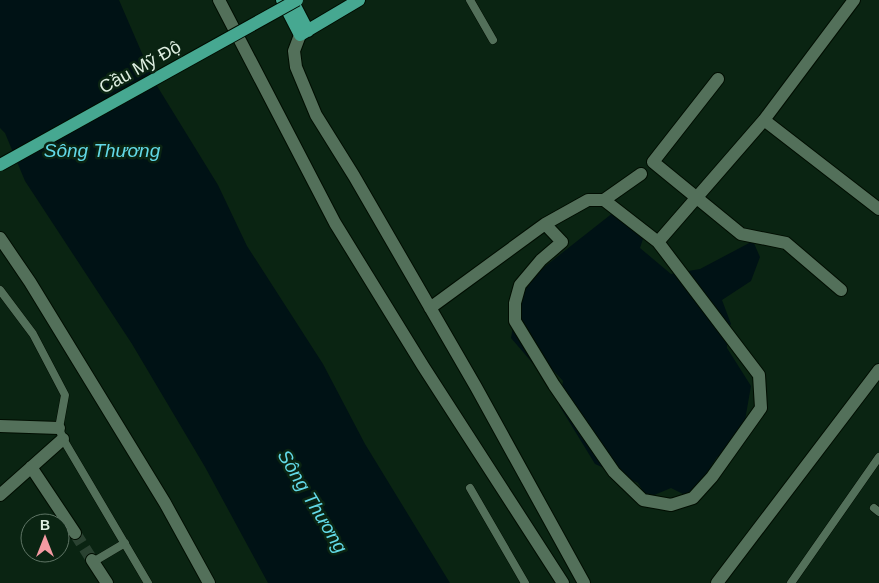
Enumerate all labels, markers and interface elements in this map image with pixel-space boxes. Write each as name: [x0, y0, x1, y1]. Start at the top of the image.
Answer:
street label: Cầu Mỹ Độ: [96, 36, 184, 98]
water label: Sông Thương: [44, 140, 161, 161]
water label: Sông Thương: [274, 446, 352, 557]
north arrow: [20, 513, 70, 563]
text: B: [40, 517, 50, 533]

